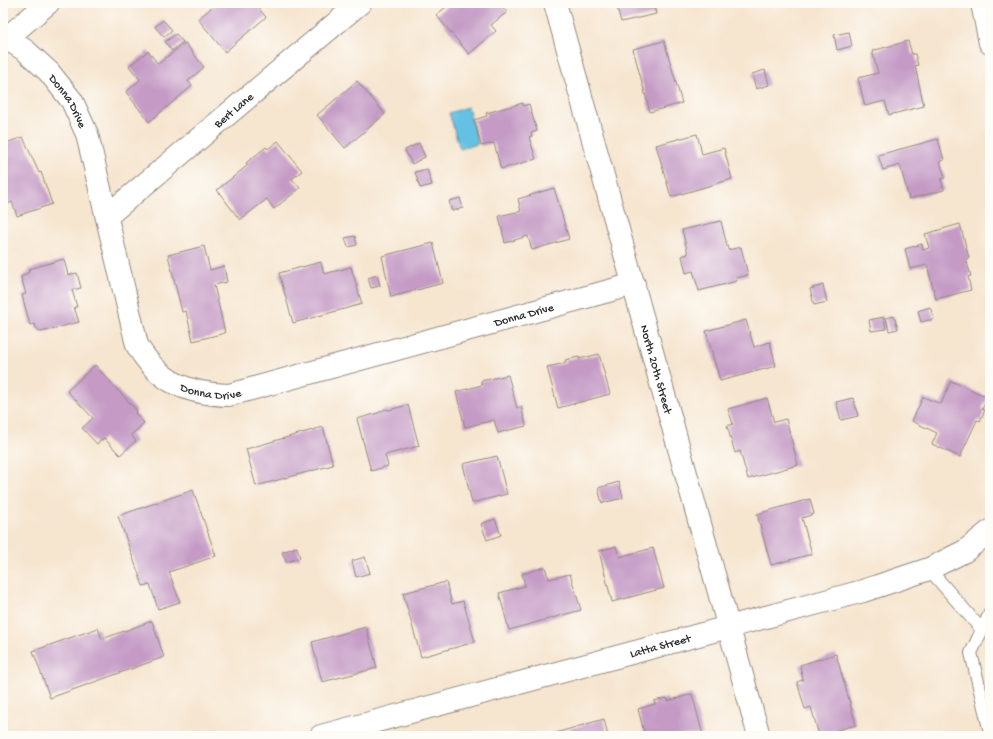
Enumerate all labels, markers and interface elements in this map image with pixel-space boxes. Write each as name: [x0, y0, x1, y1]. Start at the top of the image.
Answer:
street label: Donna Drive: [44, 72, 89, 131]
street label: Bert Lane: [211, 90, 258, 133]
street label: Donna Drive: [492, 301, 556, 331]
street label: North 20th Street: [636, 324, 674, 417]
street label: Donna Drive: [177, 381, 244, 404]
street label: Latta Street: [629, 632, 694, 662]

